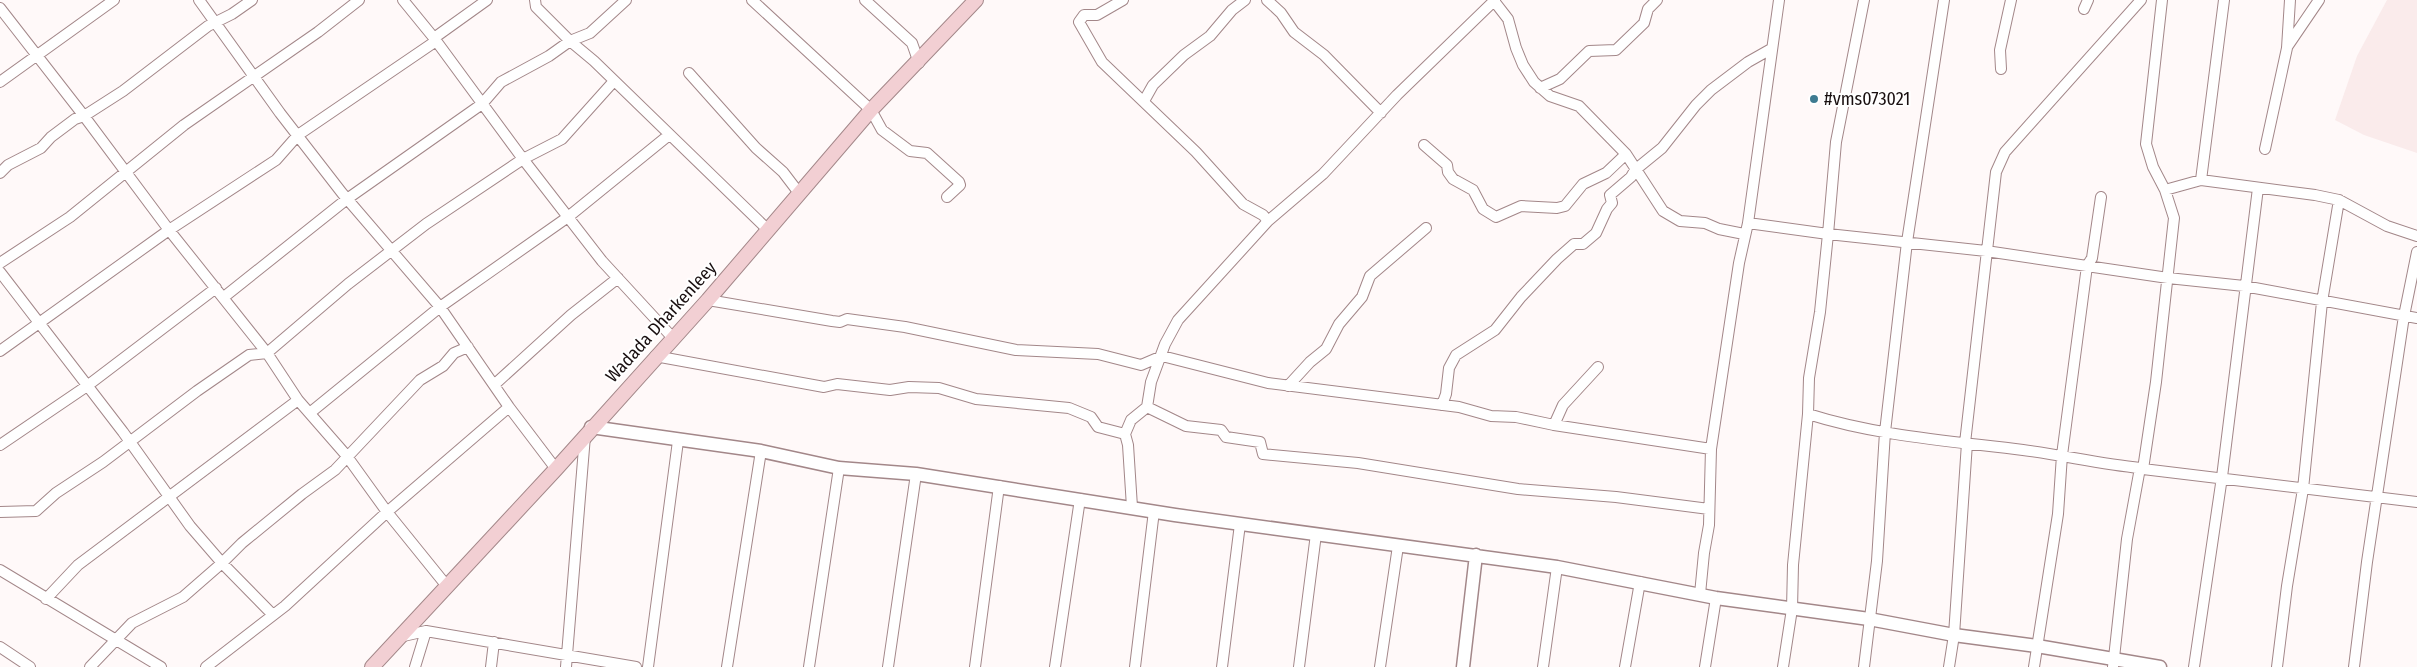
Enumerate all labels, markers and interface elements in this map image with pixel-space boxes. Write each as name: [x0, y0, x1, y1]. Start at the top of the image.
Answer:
place label: #vms073021: [1824, 88, 1910, 110]
marker: #vms073021: [1808, 93, 1820, 105]
street label: Wadada Dharkenleey: [601, 257, 721, 387]

